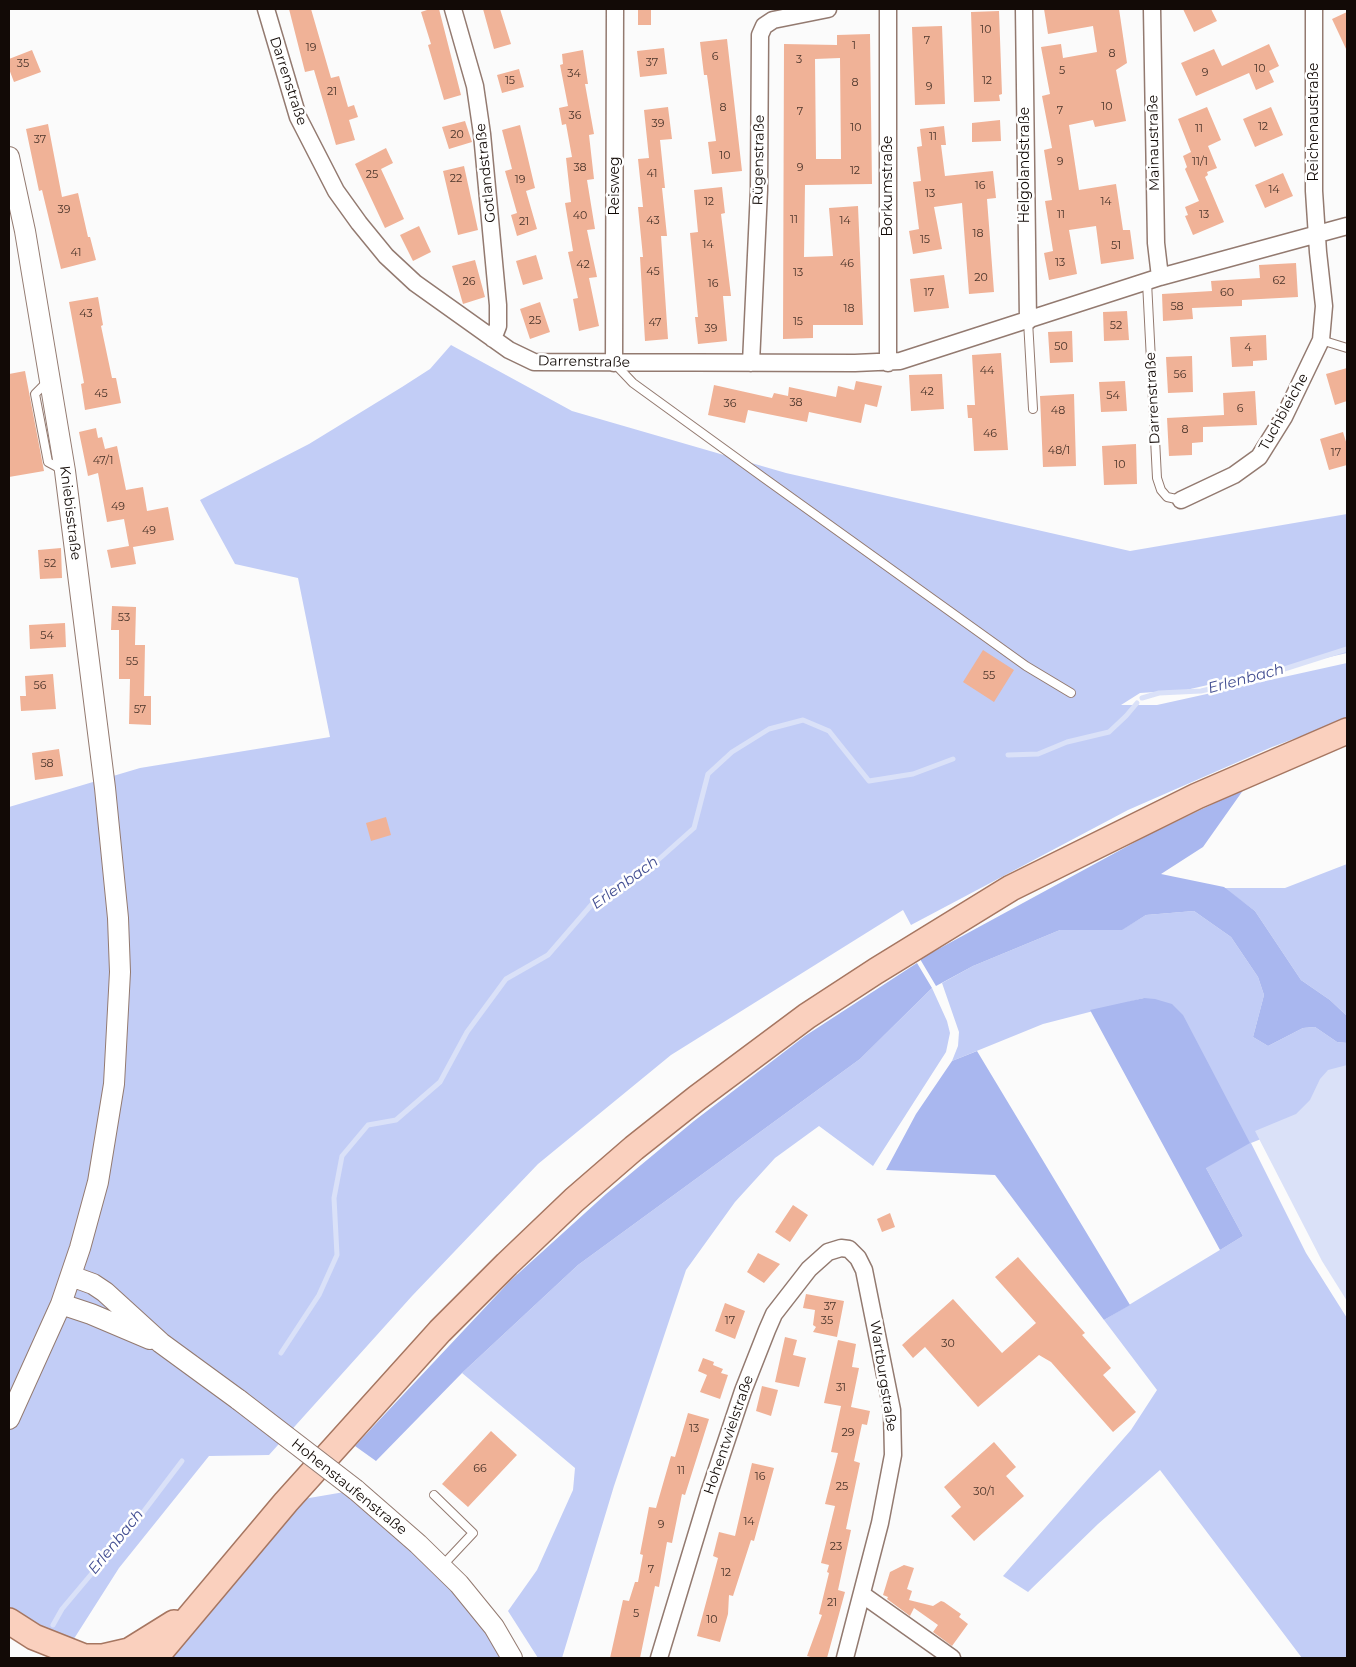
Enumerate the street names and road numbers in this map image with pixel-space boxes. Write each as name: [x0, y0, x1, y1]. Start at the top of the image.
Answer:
street label: Darrenstraße: [266, 35, 310, 127]
street label: Reichenaustraße: [1306, 63, 1322, 181]
street label: Mainaustraße: [1145, 95, 1163, 191]
street label: Helgolandstraße: [1017, 107, 1033, 223]
street label: Rügenstraße: [750, 115, 768, 205]
street label: Gotlandstraße: [472, 122, 500, 224]
street label: Borkumstraße: [880, 136, 896, 236]
street label: Reisweg: [607, 156, 623, 216]
street label: Darrenstraße: [1142, 351, 1164, 445]
street label: Darrenstraße: [538, 353, 630, 371]
street label: Tuchbleiche: [1256, 370, 1312, 454]
street label: Kniebisstraße: [56, 465, 84, 561]
street label: Wartburgstraße: [866, 1319, 900, 1433]
street label: Hohentwielstraße: [701, 1373, 757, 1497]
street label: Hohenstaufenstraße: [288, 1435, 410, 1539]

